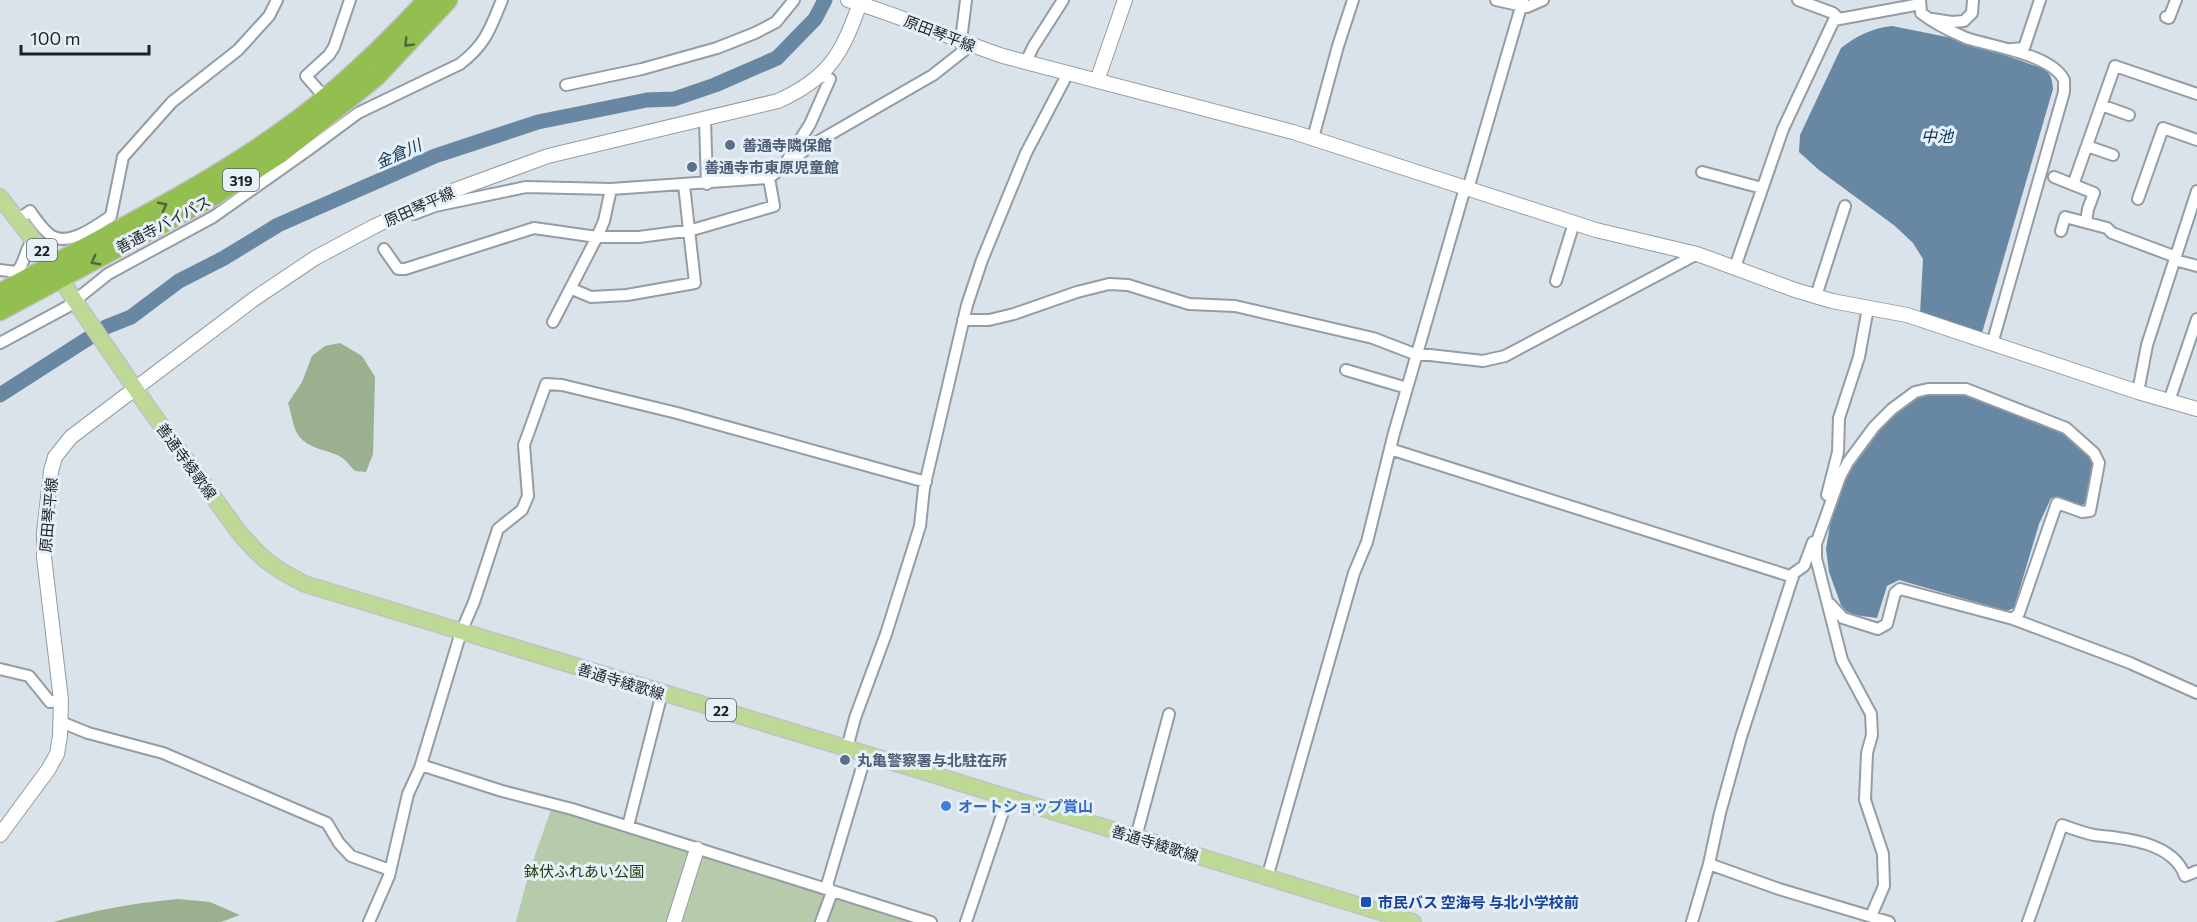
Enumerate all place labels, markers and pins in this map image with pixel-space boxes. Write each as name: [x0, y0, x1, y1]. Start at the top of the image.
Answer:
place label: 善通寺隣保館: [742, 136, 832, 154]
marker: 善通寺隣保館: [723, 138, 737, 152]
place label: 善通寺市東原児童館: [704, 158, 839, 176]
marker: 善通寺市東原児童館: [685, 160, 699, 174]
place label: 丸亀警察署与北駐在所: [857, 751, 1007, 769]
marker: 丸亀警察署与北駐在所: [838, 753, 852, 767]
place label: オートショップ賞山: [958, 797, 1093, 815]
marker: オートショップ賞山: [939, 799, 953, 813]
place label: 市民バス 空海号 与北小学校前: [1378, 893, 1579, 911]
marker: 市民バス 空海号 与北小学校前: [1359, 895, 1373, 909]

